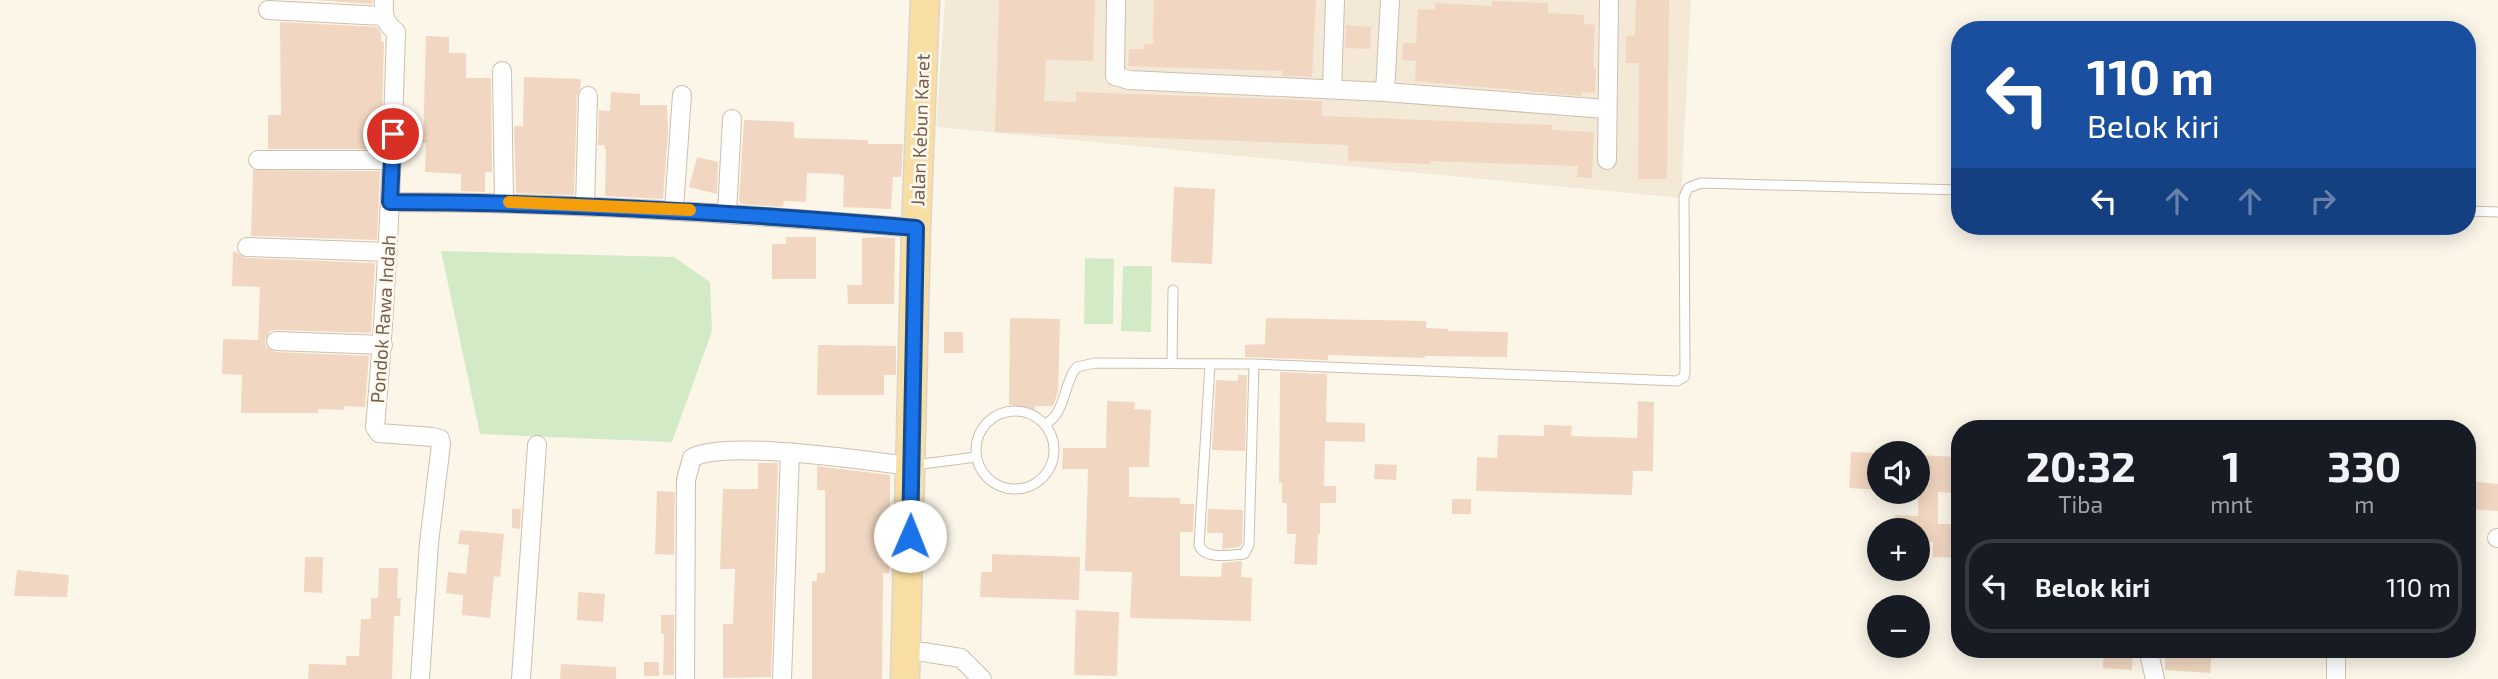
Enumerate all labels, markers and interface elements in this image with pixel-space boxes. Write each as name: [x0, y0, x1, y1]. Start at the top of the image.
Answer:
text: 110 m: [2087, 46, 2214, 105]
icon: left: [1972, 49, 2063, 140]
street label: Jalan Kebun Karet: [905, 53, 934, 207]
pin: [363, 104, 423, 164]
text: Belok kiri: [2087, 106, 2220, 144]
icon: arrive: [374, 115, 412, 153]
icon: left: [2085, 182, 2123, 220]
icon: ahead: [2158, 182, 2196, 220]
icon: ahead: [2231, 182, 2269, 220]
icon: right: [2304, 182, 2342, 220]
street label: Pondok Rawa Indah: [365, 234, 400, 404]
text: 20:32: [2026, 440, 2136, 490]
text: 1: [2222, 440, 2240, 490]
text: 330: [2327, 440, 2401, 490]
map controls: [1867, 441, 1930, 658]
button: sound: [1867, 441, 1930, 504]
text: Tiba: [2058, 490, 2103, 518]
text: mnt: [2210, 490, 2253, 518]
text: m: [2354, 490, 2374, 518]
position arrow: [873, 499, 947, 573]
button: +: [1867, 518, 1930, 581]
icon: left: [1976, 567, 2014, 605]
text: Belok kiri: [2035, 571, 2150, 602]
text: 110 m: [2386, 571, 2451, 602]
button: −: [1867, 595, 1930, 658]

